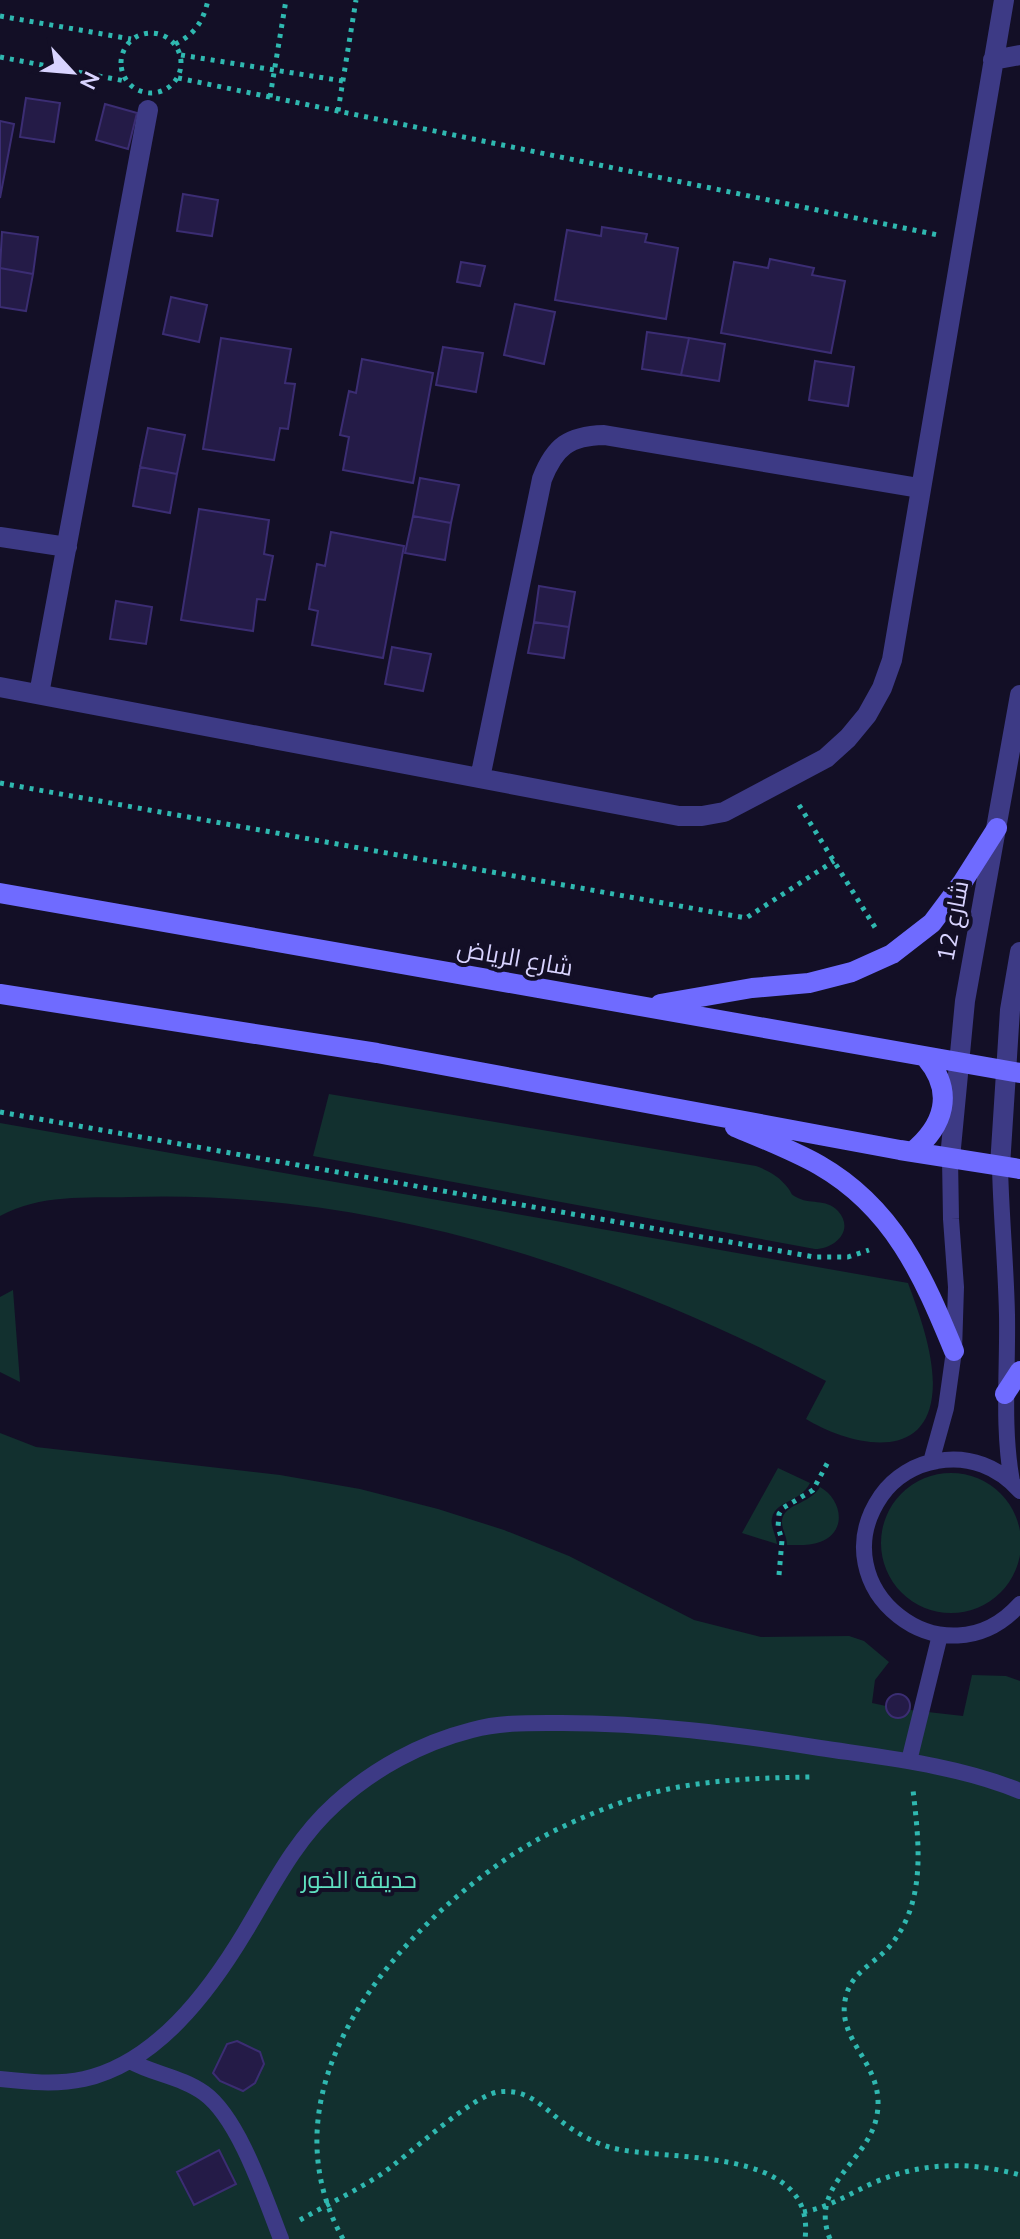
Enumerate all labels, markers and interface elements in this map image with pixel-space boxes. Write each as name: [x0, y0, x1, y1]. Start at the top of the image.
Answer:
north arrow: [32, 32, 112, 112]
text: N: [72, 66, 106, 94]
street label: شارع 12: [930, 878, 976, 964]
street label: شارع الرياض: [455, 932, 575, 984]
park label: حديقة الخور: [299, 1864, 417, 1896]

